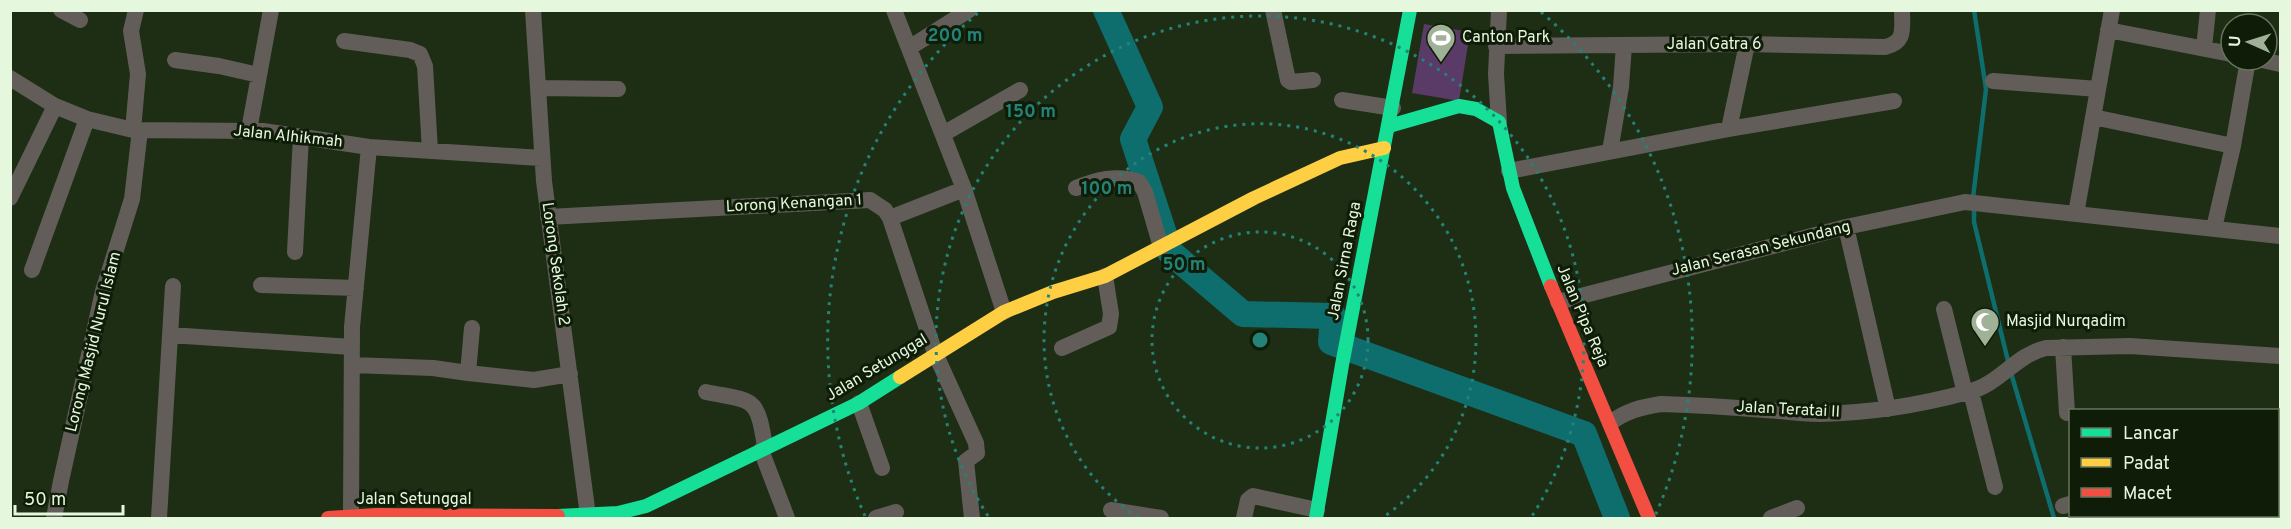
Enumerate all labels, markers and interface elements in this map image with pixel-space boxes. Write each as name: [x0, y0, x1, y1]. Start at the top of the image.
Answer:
north arrow: [2219, 12, 2279, 72]
sports icon: Canton Park: [1425, 22, 1457, 64]
text: 200 m: [927, 25, 983, 48]
place label: Canton Park: [1462, 28, 1550, 48]
street label: Jalan Gatra 6: [1667, 35, 1761, 55]
text: U: [2226, 35, 2246, 48]
text: 150 m: [1006, 101, 1056, 124]
street label: Jalan Alhikmah: [232, 121, 344, 153]
text: 100 m: [1081, 178, 1133, 201]
street label: Lorong Kenangan 1: [725, 190, 863, 218]
street label: Jalan Sirna Raga: [1324, 200, 1366, 322]
street label: Lorong Sekolah 2: [536, 201, 574, 327]
street label: Jalan Serasan Sekundang: [1669, 217, 1853, 281]
street label: Lorong Masjid Nurul Islam: [62, 250, 126, 434]
text: 50 m: [1162, 254, 1206, 277]
street label: Jalan Pipa Reja: [1551, 262, 1613, 370]
mosque icon: Masjid Nurqadim: [1969, 306, 2001, 348]
place label: Masjid Nurqadim: [2006, 312, 2126, 332]
street label: Jalan Setunggal: [822, 330, 932, 406]
centre of rings: [1250, 330, 1270, 350]
street label: Jalan Teratai II: [1736, 397, 1840, 423]
legend: [2069, 409, 2279, 517]
text: Lancar: [2123, 423, 2179, 446]
text: Padat: [2123, 453, 2170, 476]
scale bar: [15, 478, 123, 516]
text: Macet: [2123, 483, 2172, 506]
text: 50 m: [24, 489, 66, 512]
street label: Jalan Setunggal: [356, 490, 472, 510]

